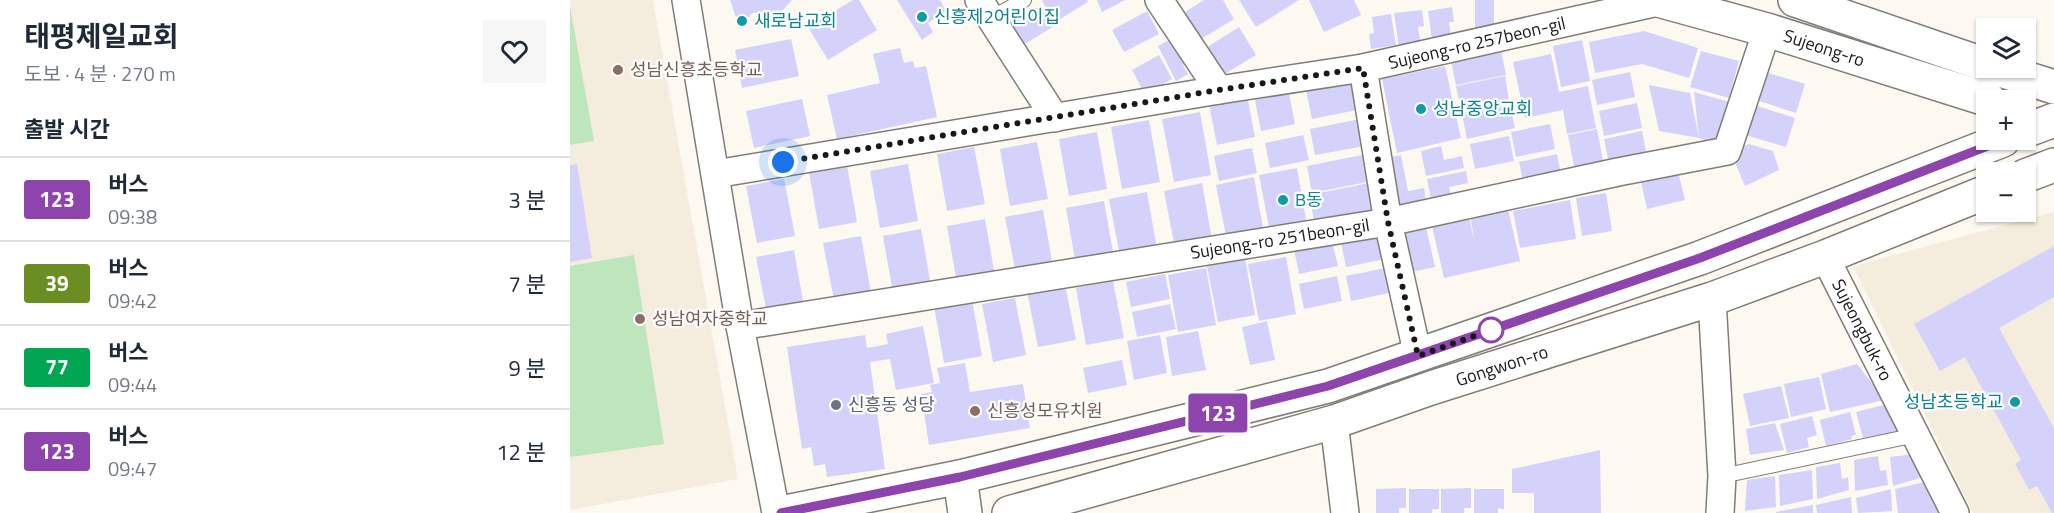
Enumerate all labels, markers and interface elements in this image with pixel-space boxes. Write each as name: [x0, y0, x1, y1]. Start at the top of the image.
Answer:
place label: 신흥제2어린이집: [934, 3, 1060, 30]
place label: 새로남교회: [754, 7, 837, 34]
street label: Sujeong-ro 257beon-gil: [1386, 9, 1568, 76]
marker: 신흥제2어린이집: [915, 10, 929, 24]
text: 태평제일교회: [24, 14, 179, 57]
marker: 새로남교회: [735, 14, 749, 28]
map controls: [1976, 18, 2036, 222]
button: layers: [1976, 18, 2036, 78]
button: heart: [483, 20, 546, 83]
street label: Sujeong-ro: [1780, 22, 1868, 73]
place label: 성남신흥초등학교: [630, 56, 762, 83]
text: 도보 · 4 분 · 270 m: [24, 58, 176, 89]
marker: 성남신흥초등학교: [611, 63, 625, 77]
button: +: [1976, 90, 2036, 150]
place label: 성남중앙교회: [1433, 95, 1532, 122]
marker: 성남중앙교회: [1414, 102, 1428, 116]
text: 출발 시간: [24, 112, 110, 146]
your location: [768, 147, 798, 177]
button: −: [1976, 162, 2036, 222]
text: 버스: [108, 167, 148, 201]
text: 123: [39, 183, 75, 215]
text: 3 분: [509, 183, 546, 217]
place label: B동: [1295, 186, 1323, 213]
marker: B동: [1276, 193, 1290, 207]
text: 09:38: [108, 201, 157, 232]
street label: Sujeong-ro 251beon-gil: [1188, 211, 1371, 266]
text: 버스: [108, 251, 148, 285]
text: 39: [45, 267, 69, 299]
text: 7 분: [509, 267, 546, 301]
street label: Sujeongbuk-ro: [1825, 274, 1900, 385]
text: 09:42: [108, 285, 157, 316]
place label: 성남여자중학교: [652, 305, 768, 332]
marker: 성남여자중학교: [633, 312, 647, 326]
unlabelled marker: [1478, 317, 1504, 343]
text: 버스: [108, 335, 148, 369]
street label: Gongwon-ro: [1452, 338, 1552, 393]
text: 77: [45, 351, 69, 383]
text: 9 분: [509, 351, 546, 385]
text: 09:44: [108, 369, 157, 400]
place label: 성남초등학교: [1904, 388, 2003, 415]
place label: 신흥동 성당: [848, 391, 935, 418]
line badge: 123: [1184, 394, 1252, 432]
marker: 성남초등학교: [2008, 395, 2022, 409]
place label: 신흥성모유치원: [987, 397, 1103, 424]
text: 123: [1200, 397, 1236, 429]
marker: 신흥동 성당: [829, 398, 843, 412]
marker: 신흥성모유치원: [968, 404, 982, 418]
text: 버스: [108, 419, 148, 453]
text: 123: [39, 435, 75, 467]
text: 12 분: [496, 435, 546, 469]
text: 09:47: [108, 453, 157, 484]

